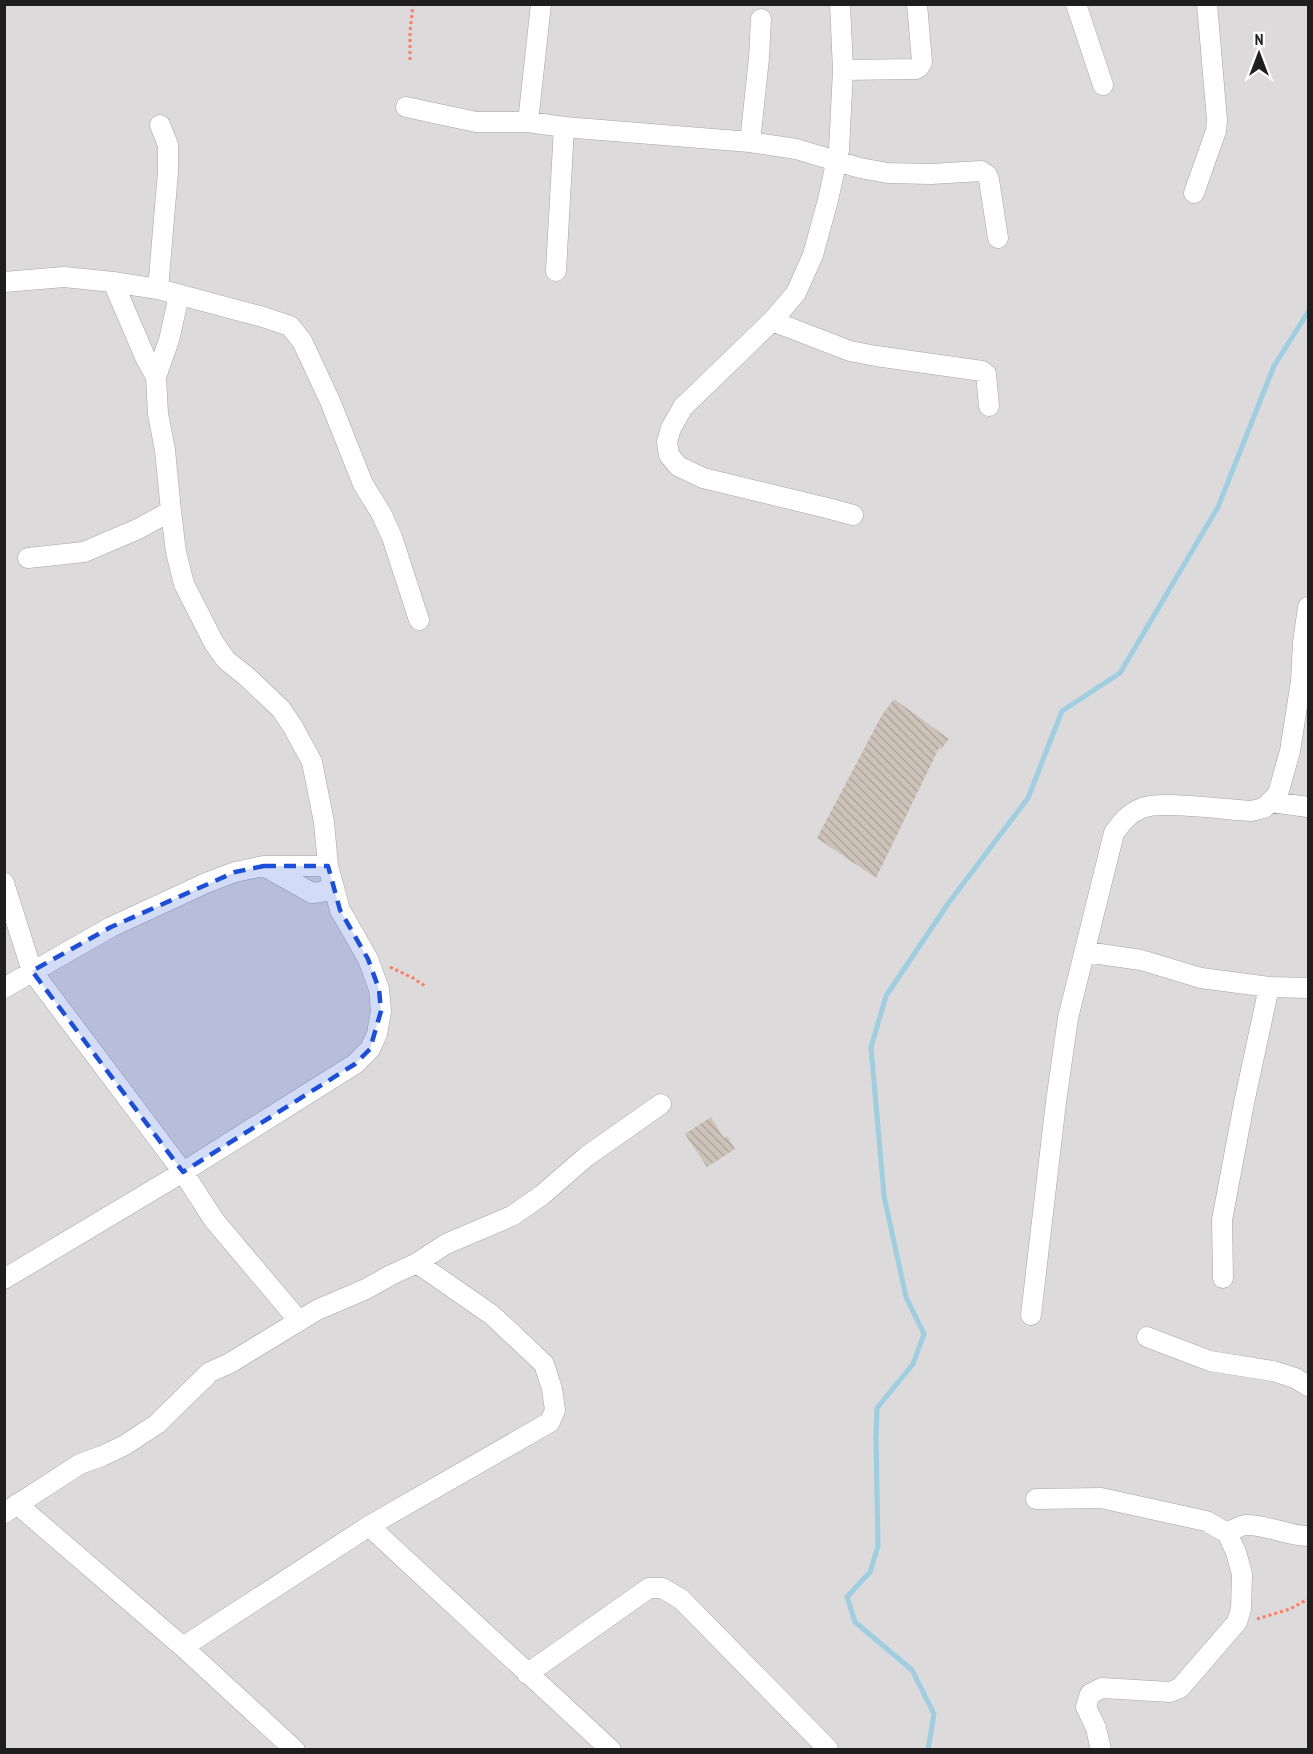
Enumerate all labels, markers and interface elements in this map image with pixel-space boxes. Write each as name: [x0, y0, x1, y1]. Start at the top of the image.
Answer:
north arrow: [1229, 24, 1289, 84]
text: N: [1255, 29, 1263, 49]

